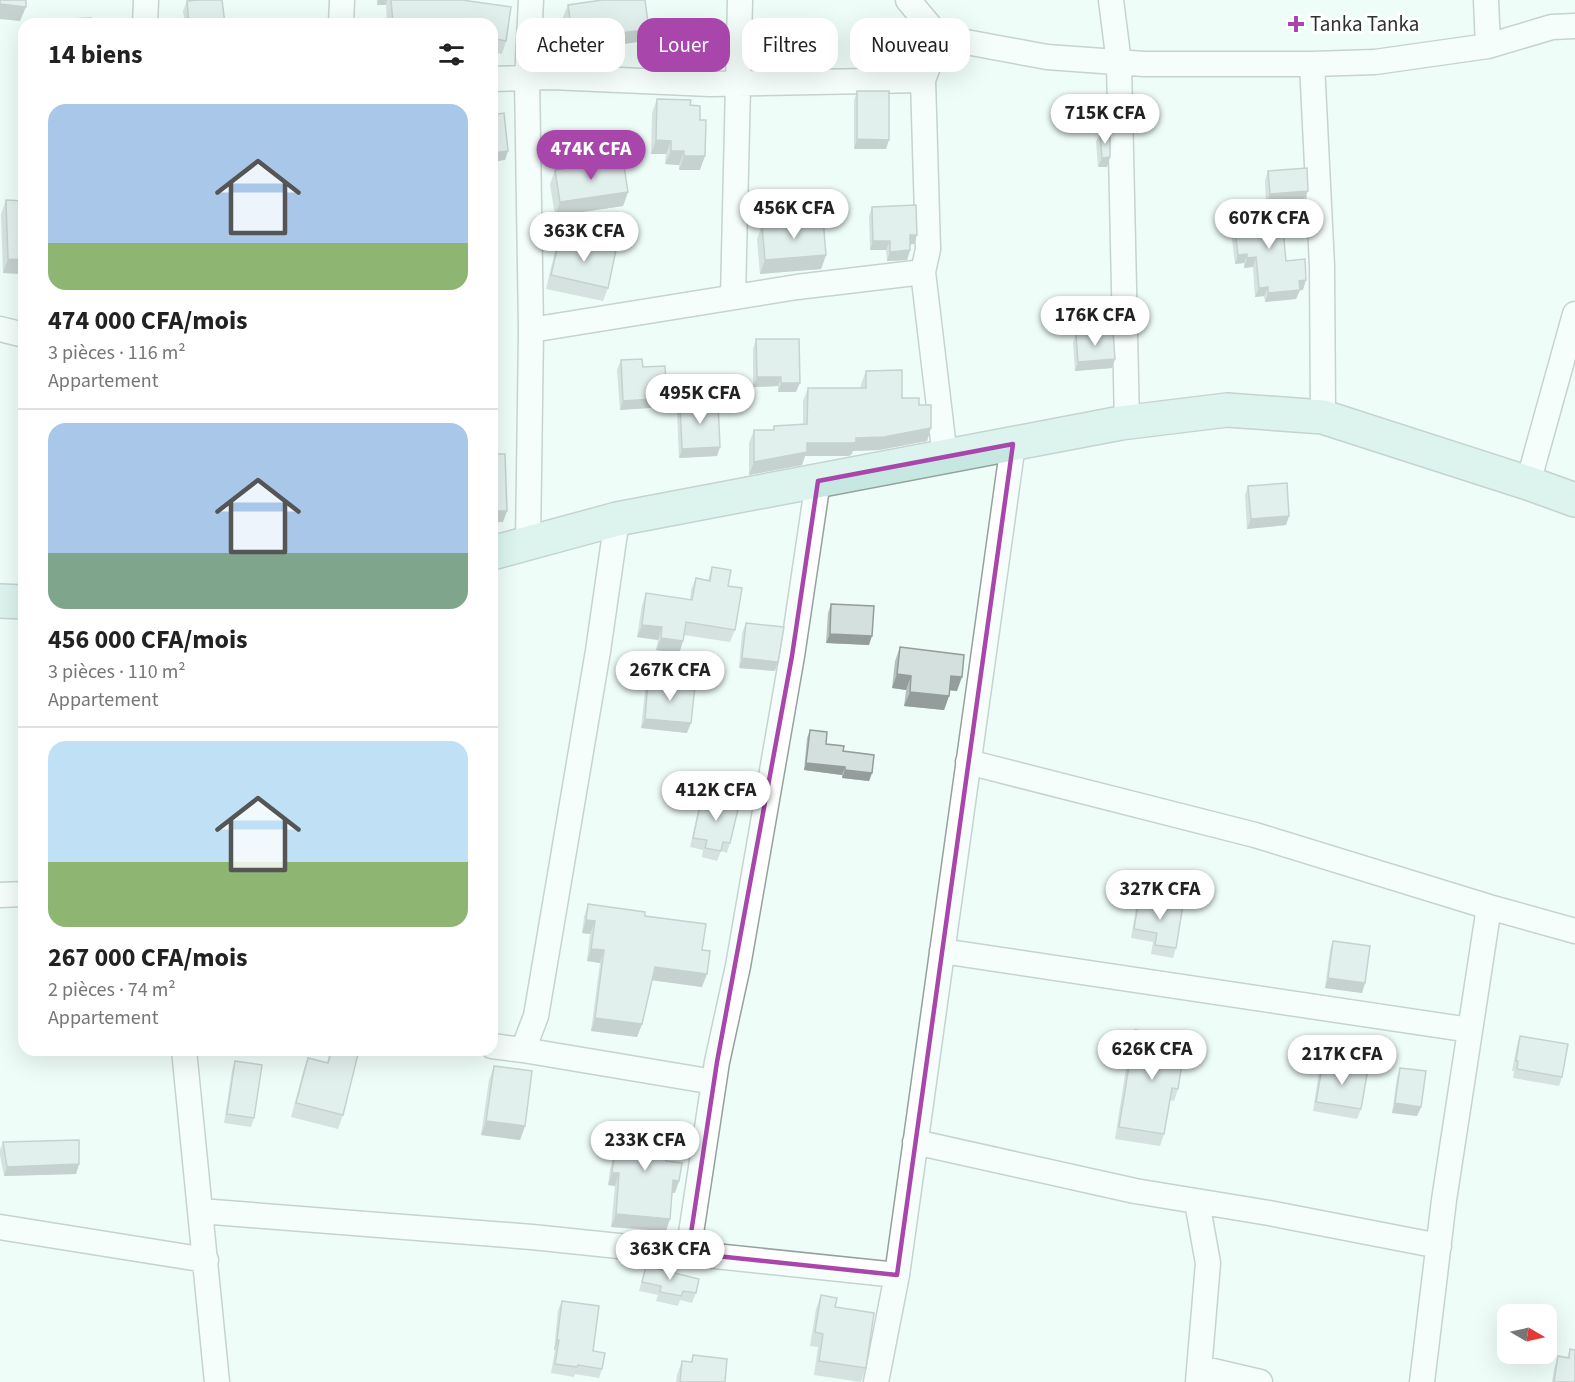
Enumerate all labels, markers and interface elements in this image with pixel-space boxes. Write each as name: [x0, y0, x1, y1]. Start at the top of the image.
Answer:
place label: Tanka Tanka: [1310, 9, 1419, 39]
marker: Tanka Tanka: [1287, 15, 1305, 33]
chip: Acheter: [516, 18, 625, 72]
chip: Louer: [637, 18, 730, 72]
chip: Filtres: [742, 18, 838, 72]
chip: Nouveau: [850, 18, 970, 72]
text: 14 biens: [48, 36, 143, 73]
icon: filters: [435, 38, 468, 71]
pin: 715K CFA: [1043, 94, 1167, 145]
text: 715K CFA: [1065, 99, 1145, 127]
pin: 474K CFA: [529, 130, 653, 181]
text: 474K CFA: [551, 135, 631, 163]
icon: home: [204, 143, 312, 251]
pin: 456K CFA: [732, 189, 856, 240]
text: 456K CFA: [754, 194, 834, 222]
pin: 607K CFA: [1207, 199, 1331, 250]
text: 607K CFA: [1229, 204, 1309, 232]
pin: 363K CFA: [522, 212, 646, 263]
text: 363K CFA: [544, 217, 624, 245]
pin: 176K CFA: [1033, 296, 1157, 347]
text: 176K CFA: [1055, 301, 1135, 329]
text: 474 000 CFA/mois: [48, 302, 248, 339]
text: 3 pièces · 116 m²: [48, 339, 186, 367]
text: Appartement: [48, 367, 158, 395]
pin: 495K CFA: [638, 374, 762, 425]
text: 495K CFA: [660, 379, 740, 407]
icon: home: [204, 462, 312, 570]
text: 456 000 CFA/mois: [48, 621, 248, 658]
pin: 267K CFA: [608, 651, 732, 702]
text: 267K CFA: [630, 656, 710, 684]
text: 3 pièces · 110 m²: [48, 658, 186, 686]
text: Appartement: [48, 686, 158, 714]
pin: 412K CFA: [654, 771, 778, 822]
text: 412K CFA: [676, 776, 756, 804]
icon: home: [204, 780, 312, 888]
pin: 327K CFA: [1098, 870, 1222, 921]
text: 327K CFA: [1120, 875, 1200, 903]
text: 267 000 CFA/mois: [48, 939, 248, 976]
text: 2 pièces · 74 m²: [48, 976, 176, 1004]
text: Appartement: [48, 1004, 158, 1032]
pin: 626K CFA: [1090, 1030, 1214, 1081]
text: 626K CFA: [1112, 1035, 1192, 1063]
pin: 217K CFA: [1280, 1035, 1404, 1086]
text: 217K CFA: [1302, 1040, 1382, 1068]
pin: 233K CFA: [583, 1121, 707, 1172]
text: 233K CFA: [605, 1126, 685, 1154]
pin: 363K CFA: [608, 1230, 732, 1281]
text: 363K CFA: [630, 1235, 710, 1263]
north arrow: [1497, 1304, 1557, 1364]
map controls: [1497, 1304, 1557, 1364]

